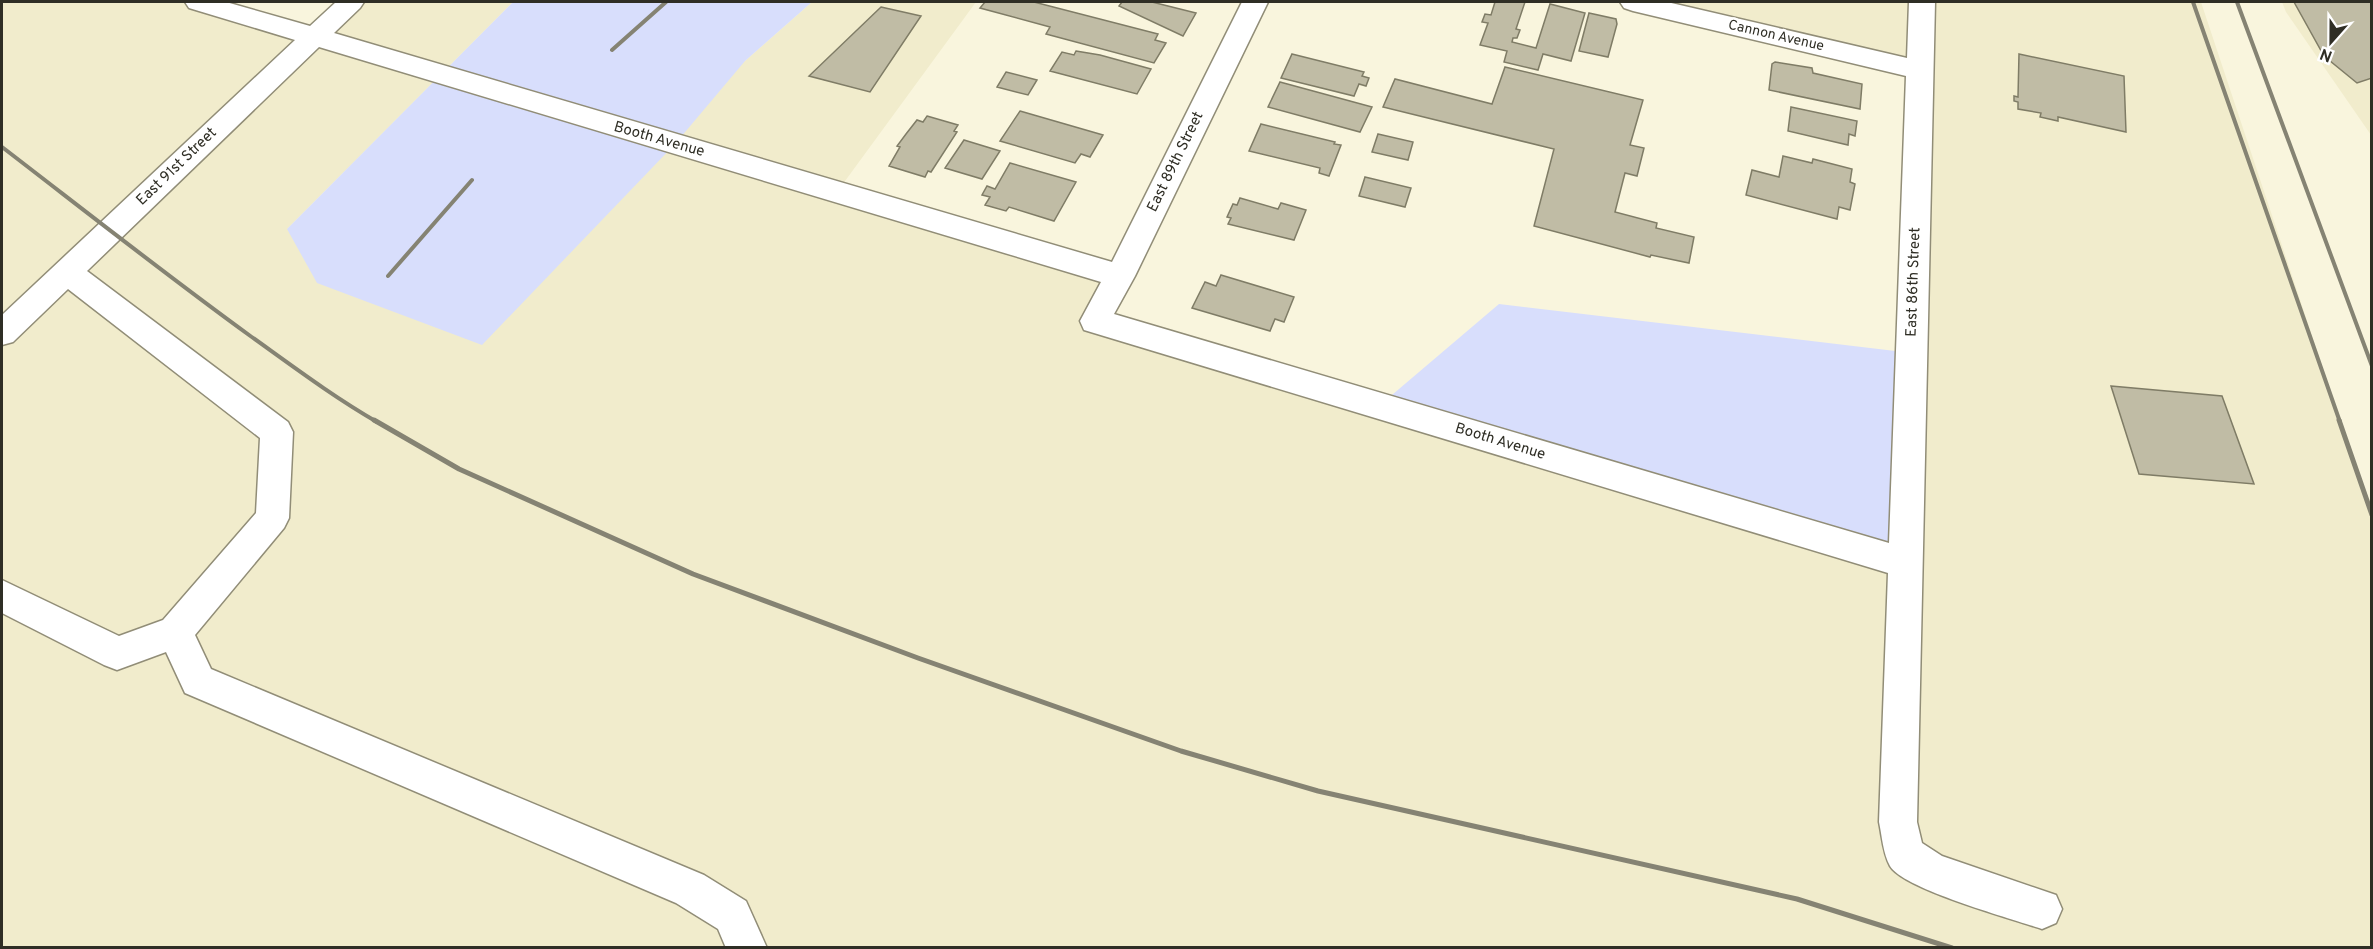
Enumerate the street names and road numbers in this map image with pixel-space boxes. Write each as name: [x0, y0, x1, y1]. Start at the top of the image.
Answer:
street label: Cannon Avenue: [1726, 17, 1826, 55]
street label: East 89th Street: [1143, 109, 1209, 215]
street label: Booth Avenue: [611, 118, 707, 162]
street label: East 91st Street: [133, 124, 221, 210]
street label: East 86th Street: [1903, 227, 1925, 337]
street label: Booth Avenue: [1452, 419, 1548, 465]

